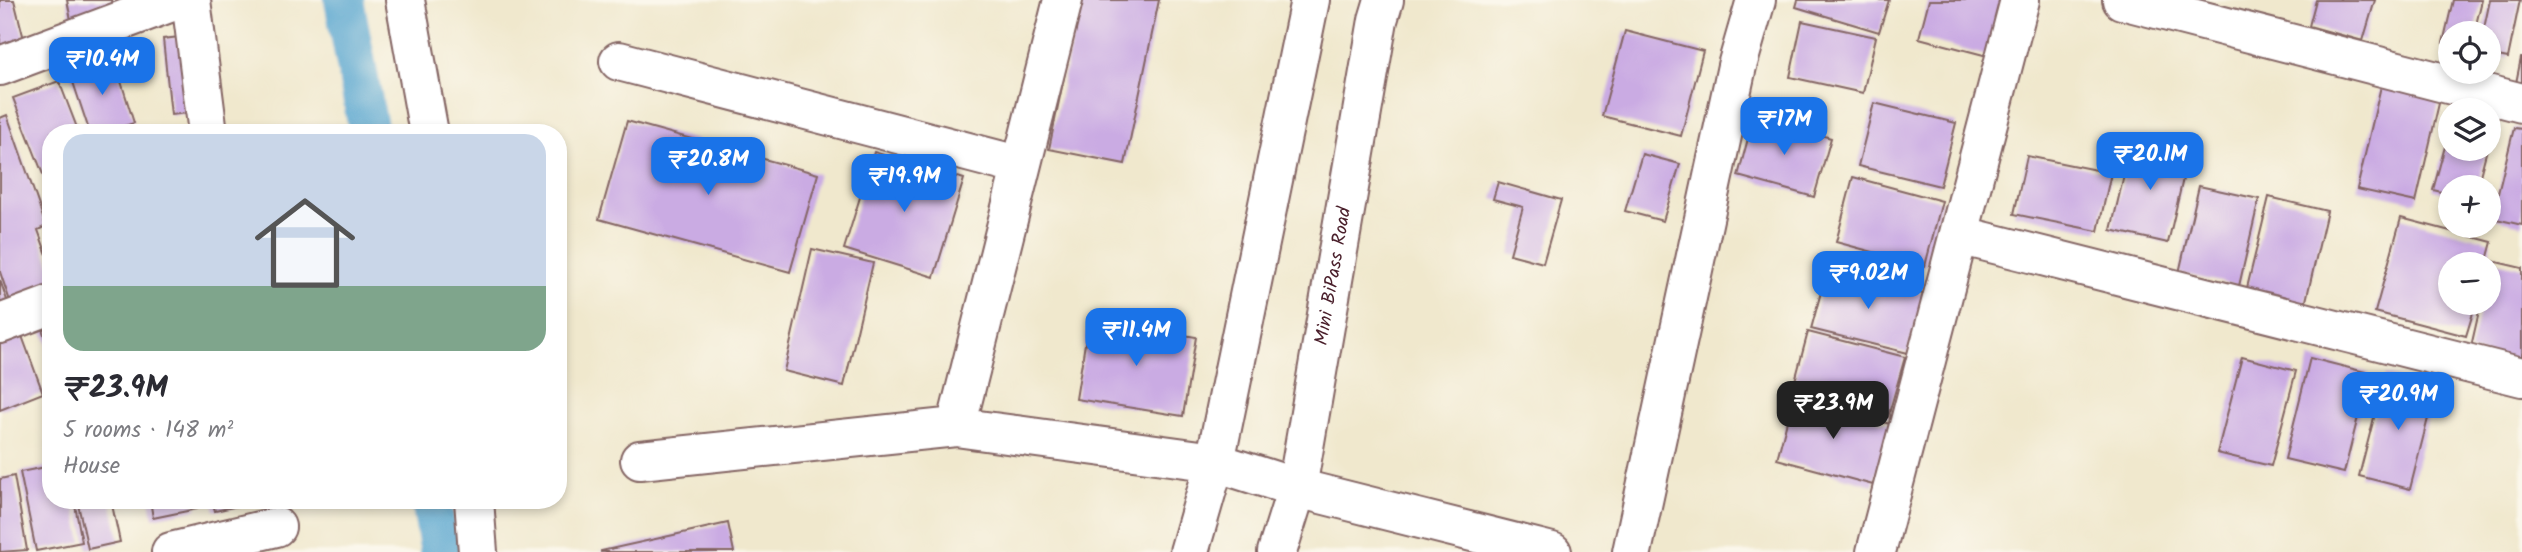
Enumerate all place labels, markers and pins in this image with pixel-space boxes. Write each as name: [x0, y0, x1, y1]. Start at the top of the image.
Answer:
pin: ₹10.4M: [45, 38, 159, 97]
pin: ₹17M: [1743, 97, 1825, 157]
pin: ₹20.1M: [2093, 132, 2207, 192]
pin: ₹20.8M: [651, 138, 765, 197]
pin: ₹19.9M: [847, 154, 961, 214]
pin: ₹9.02M: [1811, 252, 1925, 311]
pin: ₹11.4M: [1079, 308, 1193, 368]
pin: ₹20.9M: [2341, 372, 2455, 432]
pin: ₹23.9M: [1776, 382, 1890, 441]

